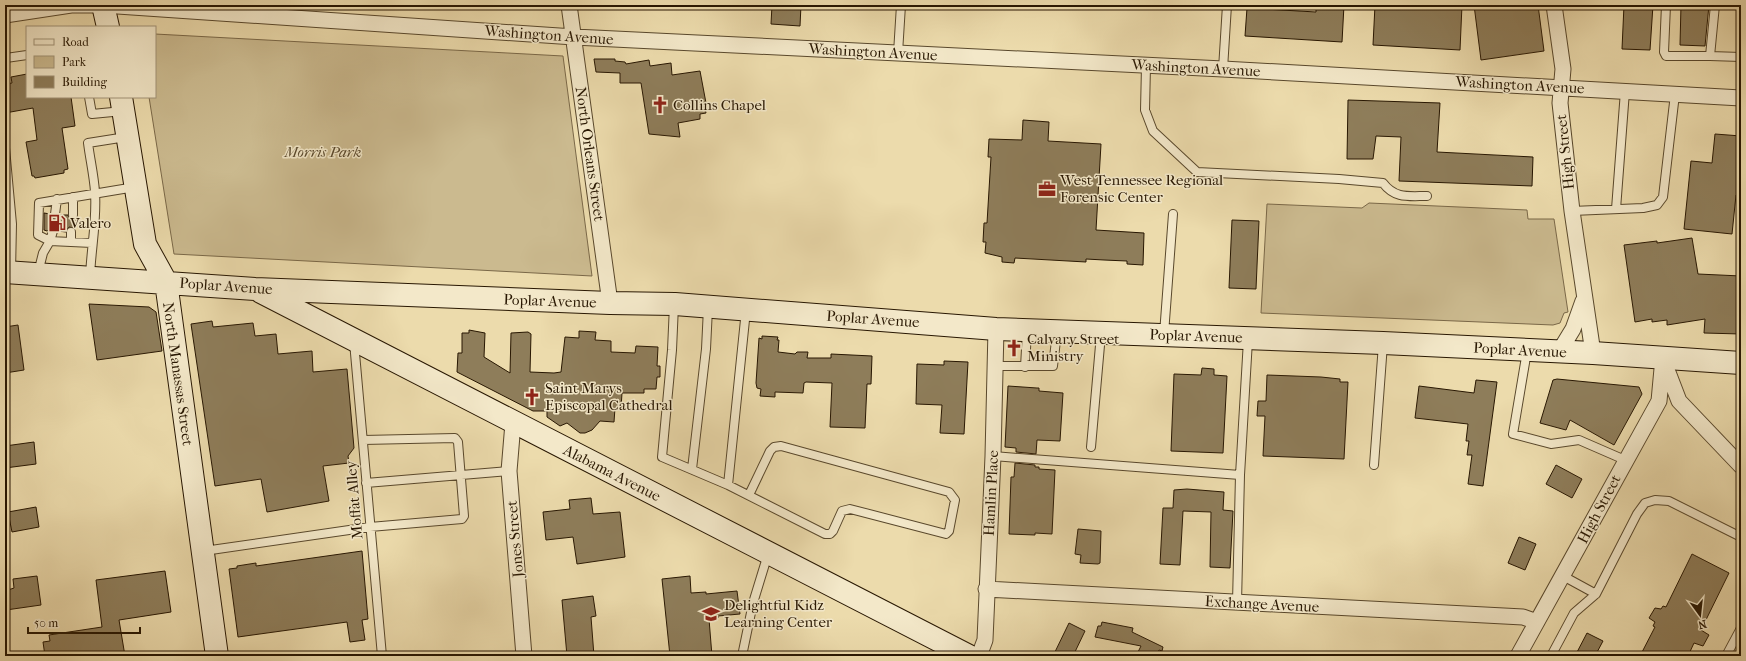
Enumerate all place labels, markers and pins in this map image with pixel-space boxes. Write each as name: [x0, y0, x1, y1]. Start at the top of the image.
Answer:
church icon: Collins Chapel: [650, 95, 670, 115]
place label: Collins Chapel: [673, 96, 766, 114]
place label: West Tennessee Regional Forensic Center: [1059, 171, 1223, 206]
office icon: West Tennessee Regional Forensic Center: [1037, 179, 1057, 199]
fuel station icon: Valero: [47, 213, 67, 233]
place label: Valero: [69, 214, 112, 232]
place label: Calvary Street Ministry: [1027, 330, 1120, 365]
church icon: Calvary Street Ministry: [1004, 338, 1024, 358]
place label: Saint Marys Episcopal Cathedral: [545, 379, 673, 414]
church icon: Saint Marys Episcopal Cathedral: [522, 387, 542, 407]
place label: Delightful Kidz Learning Center: [724, 596, 833, 631]
school or university icon: Delightful Kidz Learning Center: [701, 604, 721, 624]

